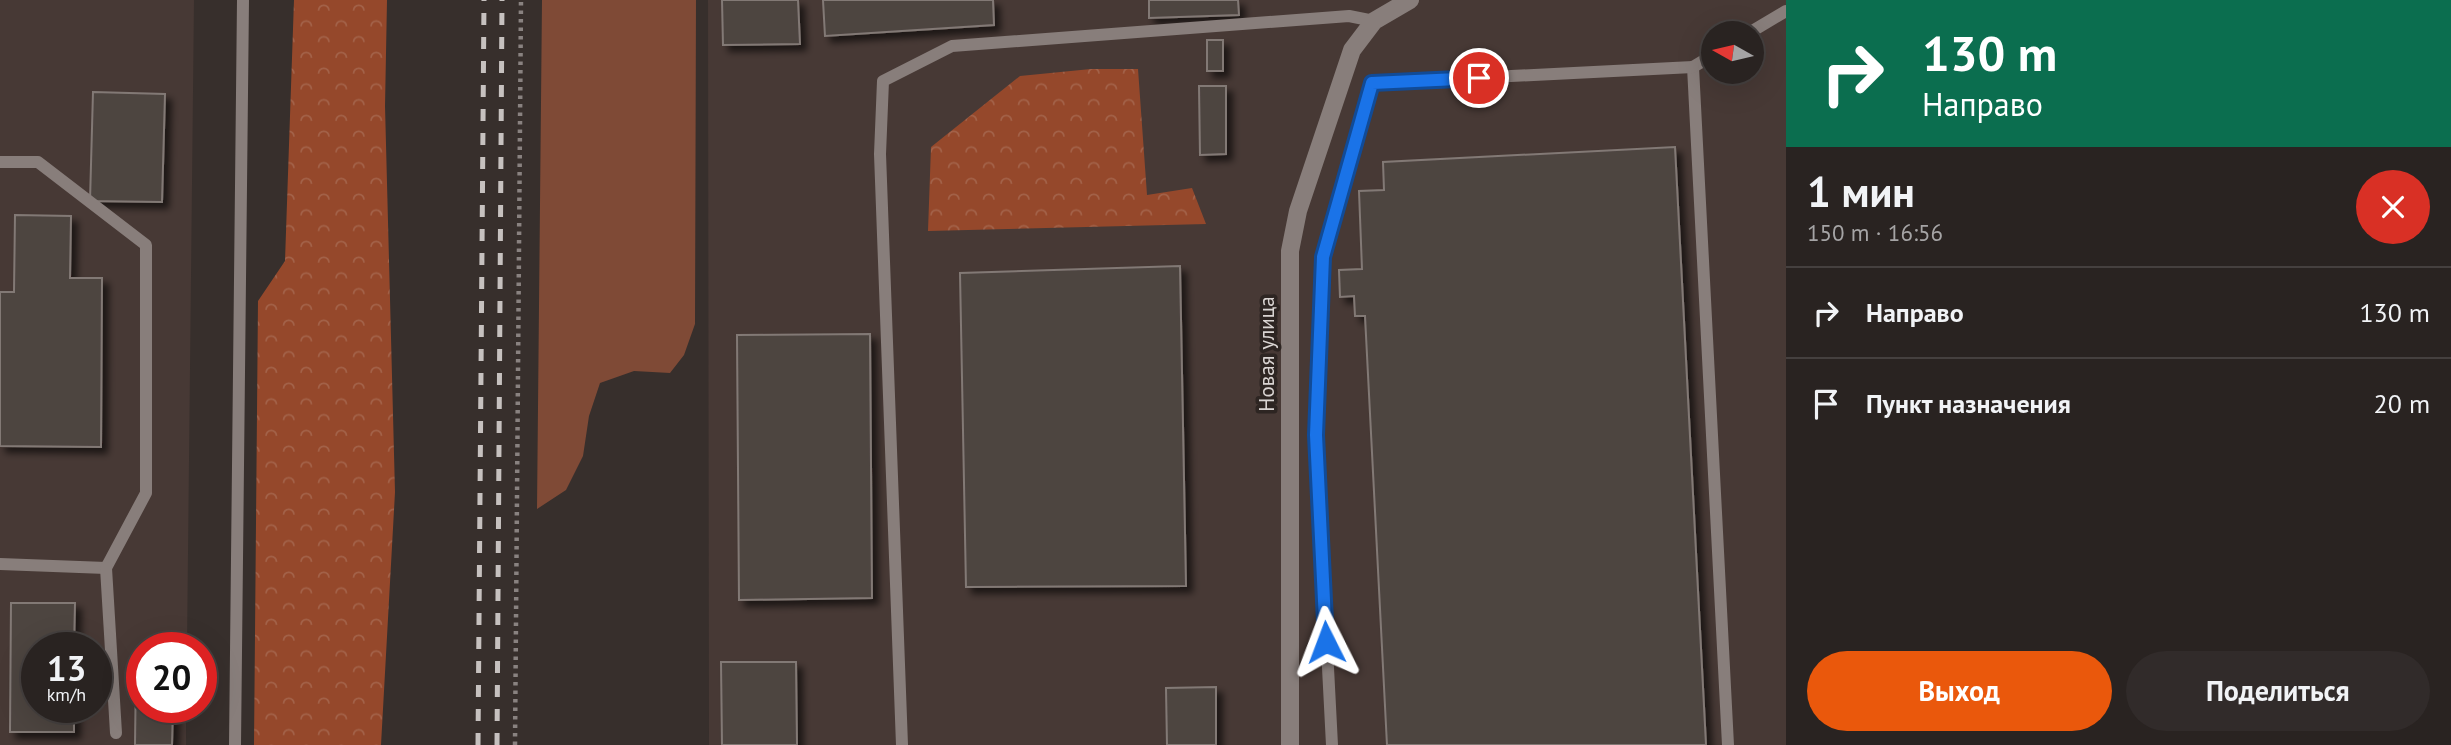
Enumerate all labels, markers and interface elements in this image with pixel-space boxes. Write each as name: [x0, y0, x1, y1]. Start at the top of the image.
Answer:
north arrow: [1701, 21, 1764, 84]
map controls: [1701, 21, 1764, 84]
text: 130 m: [1922, 21, 2057, 85]
icon: right: [1807, 28, 1898, 119]
pin: [1449, 48, 1509, 108]
icon: arrive: [1460, 59, 1498, 97]
text: Направо: [1922, 83, 2043, 125]
text: 1 мин: [1807, 164, 1915, 219]
button: close: [2356, 170, 2430, 244]
text: 150 m · 16:56: [1807, 218, 1943, 247]
icon: right: [1807, 294, 1845, 332]
street label: Новая улица: [1253, 296, 1280, 412]
text: Направо: [1866, 296, 1964, 329]
text: 130 m: [2359, 296, 2430, 329]
icon: arrive: [1807, 385, 1845, 423]
text: Пункт назначения: [1866, 387, 2071, 420]
text: 20 m: [2374, 387, 2430, 420]
position arrow: [1289, 605, 1363, 679]
speed limit sign: 20: [126, 632, 217, 723]
text: 13: [47, 645, 86, 691]
button: Выход: [1807, 651, 2112, 731]
button: Поделиться: [2126, 651, 2430, 731]
text: km/h: [47, 683, 86, 706]

